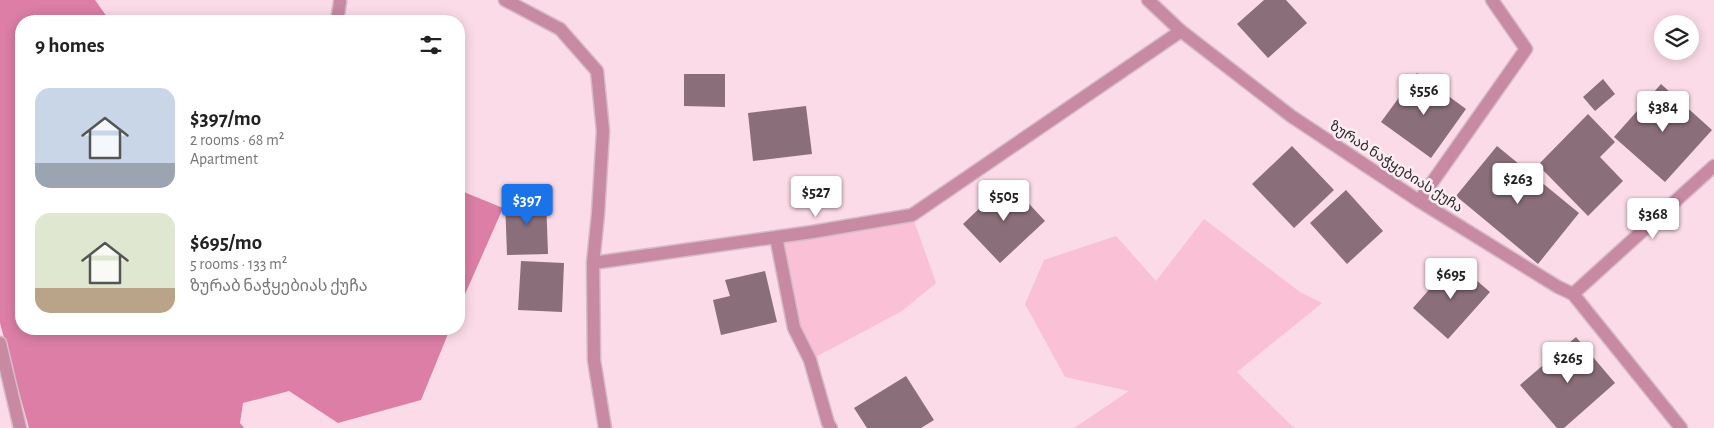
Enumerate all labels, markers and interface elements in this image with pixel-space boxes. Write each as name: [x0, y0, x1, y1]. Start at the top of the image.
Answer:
map controls: [1654, 15, 1699, 60]
button: layers: [1654, 15, 1699, 60]
icon: filters: [417, 31, 445, 59]
text: 9 homes: [35, 35, 105, 56]
pin: $556: [1394, 74, 1454, 116]
text: $556: [1410, 82, 1438, 98]
pin: $384: [1633, 90, 1693, 133]
text: $384: [1648, 99, 1678, 115]
icon: home: [75, 108, 135, 168]
text: $397/mo: [190, 108, 261, 129]
street label: ზურაბ ნაჭყებიას ქუჩა: [1327, 118, 1465, 216]
text: 2 rooms · 68 m²: [190, 132, 284, 148]
text: Apartment: [190, 151, 258, 167]
pin: $263: [1488, 162, 1548, 205]
text: $263: [1503, 171, 1533, 187]
pin: $527: [786, 176, 846, 218]
pin: $505: [974, 180, 1034, 222]
pin: $397: [497, 184, 557, 226]
text: $527: [802, 184, 830, 200]
text: $505: [989, 188, 1019, 204]
text: $397: [513, 192, 541, 208]
pin: $368: [1623, 198, 1683, 240]
text: $368: [1638, 206, 1668, 222]
text: $695/mo: [190, 232, 262, 253]
icon: home: [75, 233, 135, 293]
text: 5 rooms · 133 m²: [190, 256, 287, 272]
pin: $695: [1421, 258, 1481, 300]
text: $695: [1436, 266, 1466, 282]
text: ზურაბ ნაჭყებიას ქუჩა: [190, 278, 368, 294]
pin: $265: [1538, 342, 1598, 384]
text: $265: [1553, 350, 1583, 366]

